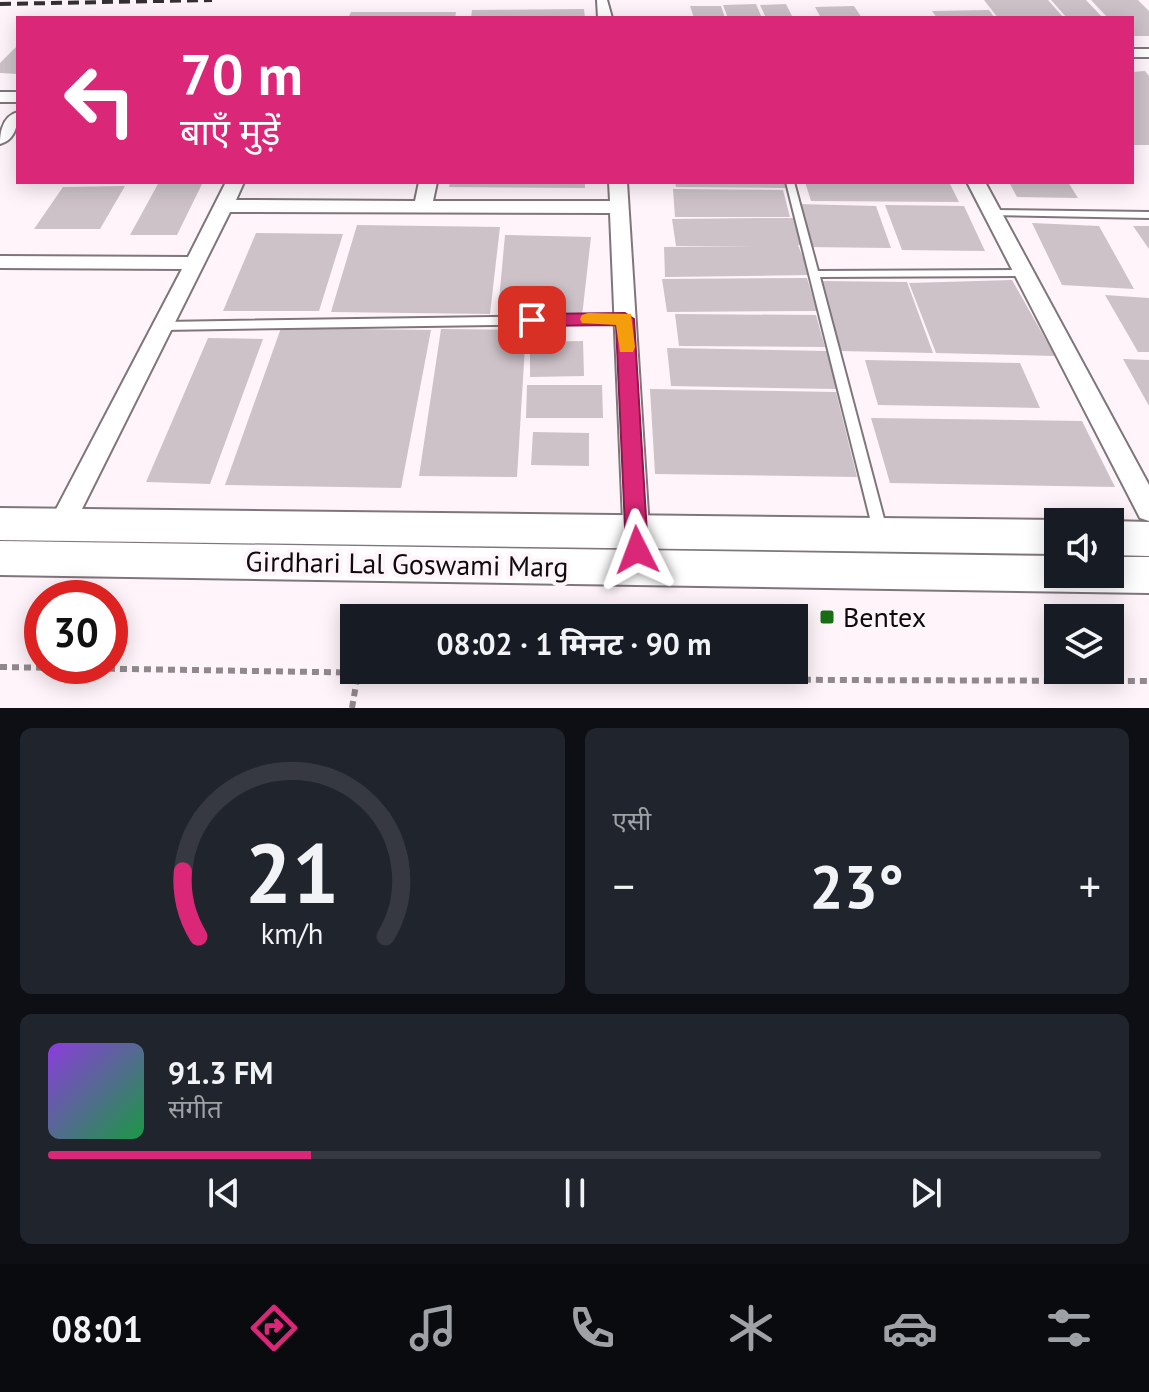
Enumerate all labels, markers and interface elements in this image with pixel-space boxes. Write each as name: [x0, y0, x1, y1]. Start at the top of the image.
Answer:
text: 70 m: [180, 38, 303, 110]
icon: left: [48, 48, 152, 152]
text: बाएँ मुड़ें: [180, 108, 280, 155]
pin: [498, 286, 566, 354]
icon: arrive: [510, 298, 554, 342]
position arrow: [595, 508, 679, 592]
map controls: [1044, 508, 1124, 684]
button: sound: [1044, 508, 1124, 588]
street label: Girdhari Lal Goswami Marg: [245, 542, 569, 585]
speed limit sign: 30: [24, 580, 128, 684]
place label: Bentex: [843, 598, 926, 635]
button: layers: [1044, 604, 1124, 684]
marker: Bentex: [818, 608, 836, 626]
text: 08:02 · 1 मिनट · 90 m: [437, 624, 711, 663]
text: एसी: [613, 804, 651, 837]
text: 21: [245, 818, 339, 926]
text: 23°: [810, 847, 904, 925]
text: −: [613, 857, 635, 914]
text: +: [1079, 857, 1101, 914]
text: km/h: [261, 915, 324, 952]
text: 91.3 FM: [168, 1053, 273, 1092]
text: संगीत: [168, 1092, 222, 1125]
icon: previous: [202, 1171, 246, 1215]
icon: pause: [553, 1171, 597, 1215]
icon: next: [904, 1171, 948, 1215]
icon: directions: [246, 1300, 302, 1356]
icon: music: [405, 1300, 461, 1356]
icon: phone: [564, 1300, 620, 1356]
icon: climate: [723, 1300, 779, 1356]
icon: car: [882, 1300, 938, 1356]
icon: filters: [1041, 1300, 1097, 1356]
text: 08:01: [52, 1305, 143, 1352]

